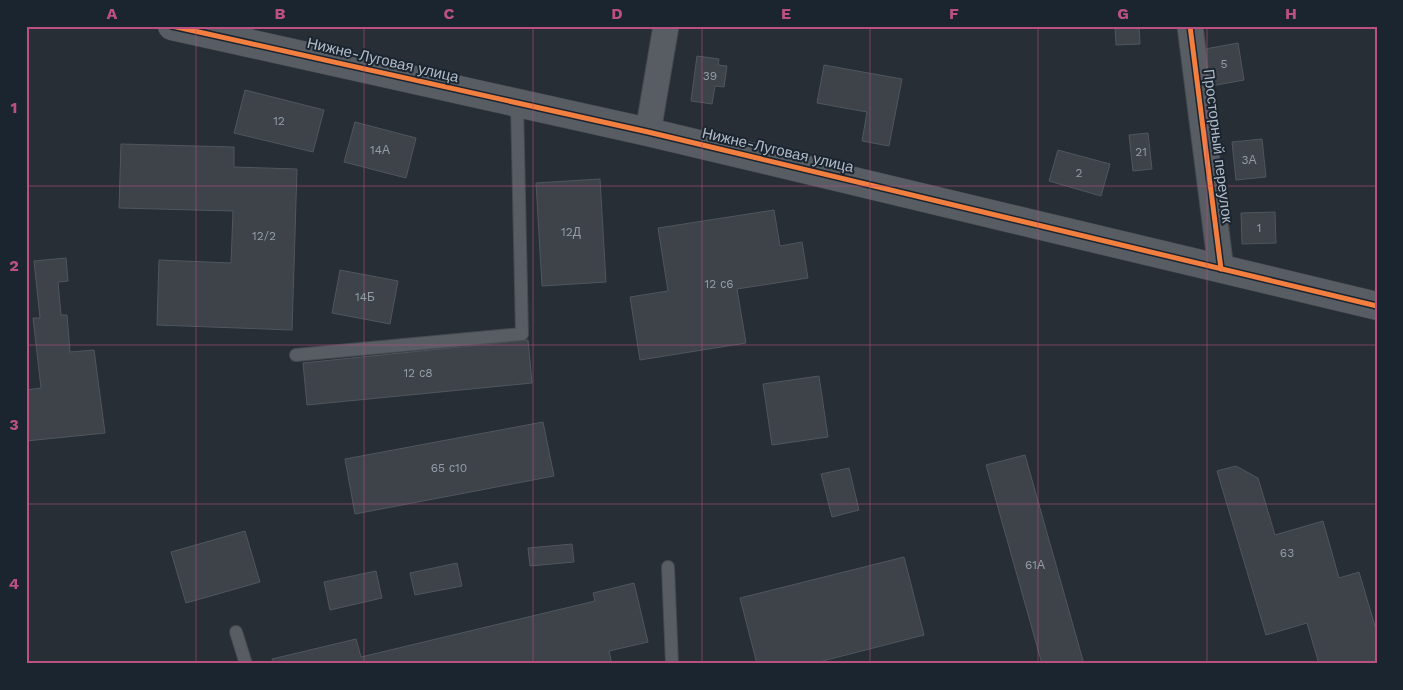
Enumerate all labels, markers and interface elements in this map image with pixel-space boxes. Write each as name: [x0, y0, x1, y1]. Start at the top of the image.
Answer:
text: A: [107, 4, 118, 23]
text: B: [275, 4, 286, 23]
text: C: [444, 4, 455, 23]
text: D: [611, 4, 623, 23]
text: E: [781, 4, 791, 23]
text: F: [949, 4, 959, 23]
text: G: [1117, 4, 1129, 23]
text: H: [1285, 4, 1297, 23]
street label: Нижне-Луговая улица: [305, 34, 461, 86]
house number: 5: [1221, 57, 1228, 71]
street label: Просторный переулок: [1200, 68, 1236, 224]
house number: 39: [703, 69, 717, 83]
text: 1: [11, 98, 17, 117]
house number: 12: [273, 114, 285, 128]
street label: Нижне-Луговая улица: [700, 124, 856, 176]
house number: 14А: [370, 143, 390, 157]
house number: 21: [1135, 145, 1147, 159]
house number: 3А: [1242, 153, 1257, 167]
house number: 2: [1076, 166, 1083, 180]
house number: 1: [1257, 221, 1261, 235]
house number: 12Д: [561, 225, 581, 239]
house number: 12/2: [252, 229, 276, 243]
text: 2: [9, 256, 19, 275]
house number: 12 с6: [704, 277, 734, 291]
house number: 14Б: [355, 290, 375, 304]
house number: 12 с8: [403, 366, 433, 380]
text: 3: [9, 415, 19, 434]
house number: 65 с10: [431, 461, 467, 475]
house number: 63: [1280, 546, 1294, 560]
house number: 61А: [1025, 558, 1045, 572]
text: 4: [9, 574, 19, 593]

